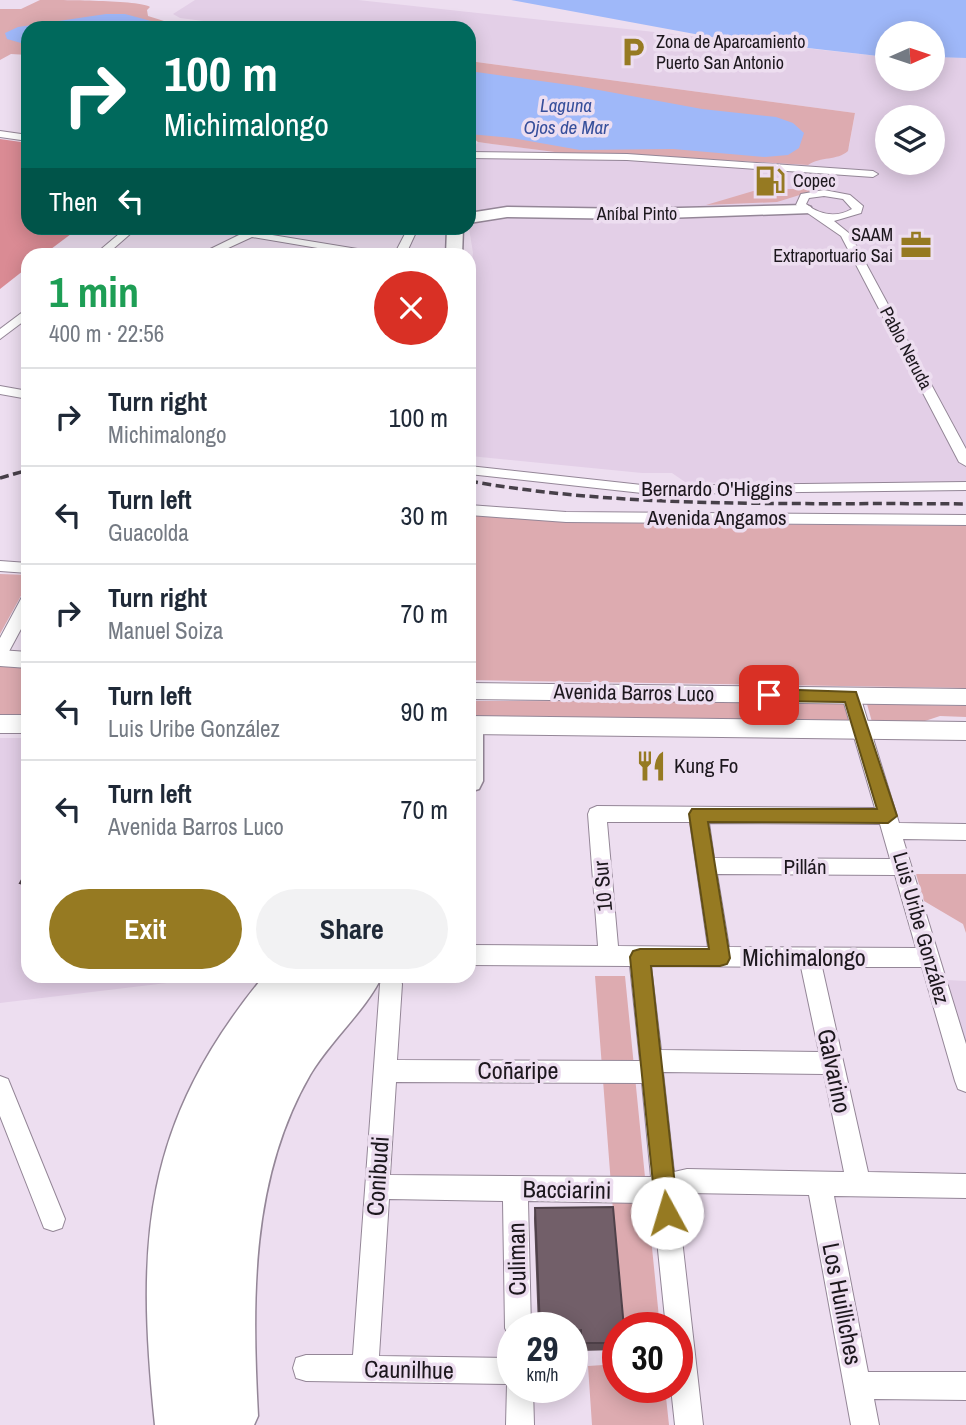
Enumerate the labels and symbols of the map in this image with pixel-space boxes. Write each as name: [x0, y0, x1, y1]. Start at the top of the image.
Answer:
north arrow: [875, 21, 945, 91]
place label: Zona de Aparcamiento Puerto San Antonio: [656, 29, 805, 75]
parking icon: Zona de Aparcamiento Puerto San Antonio: [616, 35, 650, 69]
water label: Laguna Ojos de Mar: [524, 92, 609, 140]
fuel station icon: Copec: [753, 164, 787, 198]
place label: Copec: [793, 168, 836, 193]
street label: Aníbal Pinto: [596, 201, 677, 226]
place label: SAAM Extraportuario Sai: [773, 222, 893, 268]
office icon: SAAM Extraportuario Sai: [899, 228, 933, 262]
street label: Pablo Neruda: [874, 302, 939, 393]
street label: Bernardo O'Higgins: [641, 474, 793, 503]
street label: Avenida Angamos: [646, 503, 787, 532]
pin: [739, 665, 799, 725]
street label: Avenida Barros Luco: [553, 677, 715, 708]
restaurant icon: Kung Fo: [634, 749, 668, 783]
place label: Kung Fo: [674, 751, 738, 780]
street label: Luis Uribe González: [886, 848, 957, 1008]
street label: Pillán: [783, 852, 827, 881]
street label: 10 Sur: [586, 859, 619, 913]
street label: Michimalongo: [742, 941, 866, 973]
street label: Galvarino: [810, 1026, 859, 1116]
street label: Coñaripe: [478, 1054, 558, 1086]
street label: Conibudi: [358, 1135, 396, 1217]
street label: Bacciarini: [522, 1172, 612, 1206]
position arrow: [630, 1176, 704, 1250]
street label: Culiman: [499, 1222, 533, 1296]
street label: Los Huilliches: [815, 1240, 870, 1368]
speed limit sign: 30: [602, 1312, 693, 1403]
street label: Caunilhue: [364, 1352, 454, 1386]

